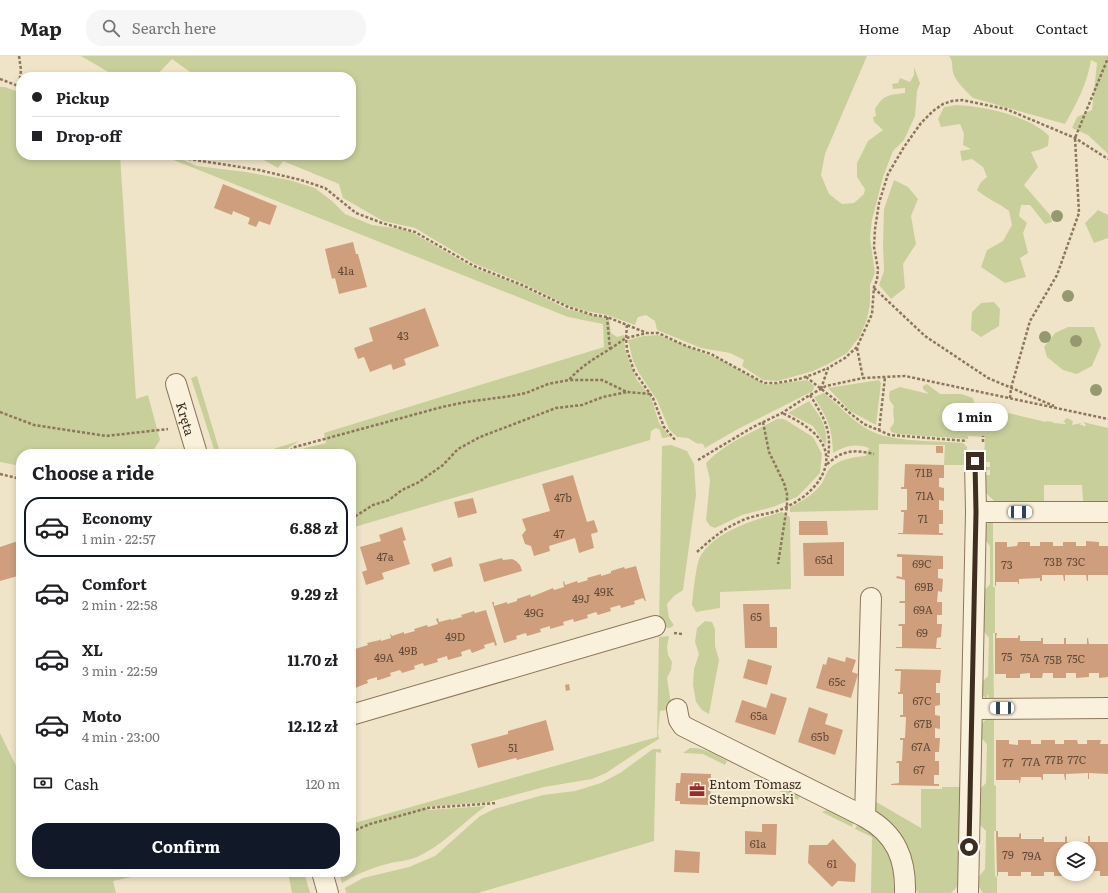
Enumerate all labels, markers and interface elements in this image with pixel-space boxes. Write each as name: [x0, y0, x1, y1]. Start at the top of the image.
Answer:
search box: [86, 10, 366, 46]
text: Map: [20, 14, 62, 42]
text: Search here: [132, 16, 216, 39]
icon: search: [100, 17, 122, 39]
text: Home: [859, 18, 899, 38]
text: Map: [921, 18, 951, 38]
text: About: [973, 18, 1014, 38]
text: Contact: [1036, 18, 1088, 38]
text: Pickup: [56, 86, 109, 109]
text: Drop-off: [56, 124, 121, 147]
house number: 41a: [338, 262, 354, 278]
house number: 43: [397, 327, 409, 343]
street label: Kręta: [172, 399, 200, 438]
callout: 1 min: [942, 403, 1008, 431]
text: 1 min: [958, 407, 992, 426]
route end: [966, 452, 984, 470]
text: Choose a ride: [32, 459, 154, 486]
house number: 71B: [915, 464, 933, 480]
house number: 71A: [916, 487, 934, 503]
house number: 47b: [554, 489, 572, 505]
text: Economy: [82, 506, 152, 529]
car: [1008, 506, 1032, 518]
icon: car: [34, 509, 70, 545]
house number: 71: [918, 510, 929, 526]
text: 6.88 zł: [290, 516, 338, 539]
house number: 47: [553, 525, 565, 541]
text: 1 min · 22:57: [82, 529, 156, 548]
house number: 47a: [376, 548, 394, 564]
house number: 65d: [815, 551, 833, 567]
house number: 73B: [1044, 553, 1062, 569]
house number: 73C: [1066, 553, 1086, 569]
house number: 69C: [912, 555, 932, 571]
house number: 73: [1001, 556, 1013, 572]
text: Comfort: [82, 572, 147, 595]
icon: car: [34, 575, 70, 611]
house number: 69B: [915, 578, 933, 594]
text: 9.29 zł: [291, 582, 338, 605]
house number: 49K: [594, 583, 615, 599]
house number: 49J: [572, 590, 590, 606]
text: 2 min · 22:58: [82, 595, 158, 614]
house number: 69A: [913, 601, 933, 617]
house number: 49G: [524, 604, 544, 620]
house number: 65: [750, 608, 762, 624]
house number: 69: [916, 624, 928, 640]
house number: 49D: [445, 628, 465, 644]
text: XL: [82, 638, 103, 661]
icon: car: [34, 641, 70, 677]
house number: 49B: [398, 642, 418, 658]
text: 11.70 zł: [288, 648, 338, 671]
house number: 75: [1002, 648, 1013, 664]
house number: 49A: [374, 649, 394, 665]
house number: 75A: [1021, 649, 1039, 665]
house number: 75C: [1067, 650, 1086, 666]
house number: 75B: [1044, 651, 1062, 667]
text: 3 min · 22:59: [82, 661, 158, 680]
house number: 65c: [829, 673, 846, 689]
house number: 67C: [912, 692, 932, 708]
car: [990, 702, 1014, 714]
text: Moto: [82, 704, 122, 727]
icon: car: [34, 707, 70, 743]
house number: 65a: [750, 707, 768, 723]
text: 12.12 zł: [288, 714, 338, 737]
house number: 67B: [914, 715, 932, 731]
text: 4 min · 23:00: [82, 727, 160, 746]
house number: 65b: [811, 728, 829, 744]
house number: 67A: [911, 738, 931, 754]
house number: 51: [508, 739, 519, 755]
house number: 77B: [1045, 751, 1063, 767]
house number: 77C: [1068, 751, 1087, 767]
house number: 77A: [1021, 753, 1041, 769]
house number: 77: [1002, 754, 1014, 770]
house number: 67: [913, 761, 925, 777]
icon: cash: [32, 772, 54, 794]
text: Cash: [64, 772, 99, 795]
text: 120 m: [305, 774, 340, 793]
place label: Entom Tomasz Stempnowski: [709, 774, 801, 808]
office icon: Entom Tomasz Stempnowski: [688, 781, 706, 799]
button: Confirm: [32, 823, 340, 869]
house number: 61a: [750, 835, 766, 851]
route start: [960, 838, 978, 856]
map controls: [1056, 841, 1096, 881]
button: layers: [1056, 841, 1096, 881]
house number: 79: [1002, 846, 1014, 862]
house number: 79A: [1022, 847, 1042, 863]
house number: 61: [827, 855, 838, 871]

